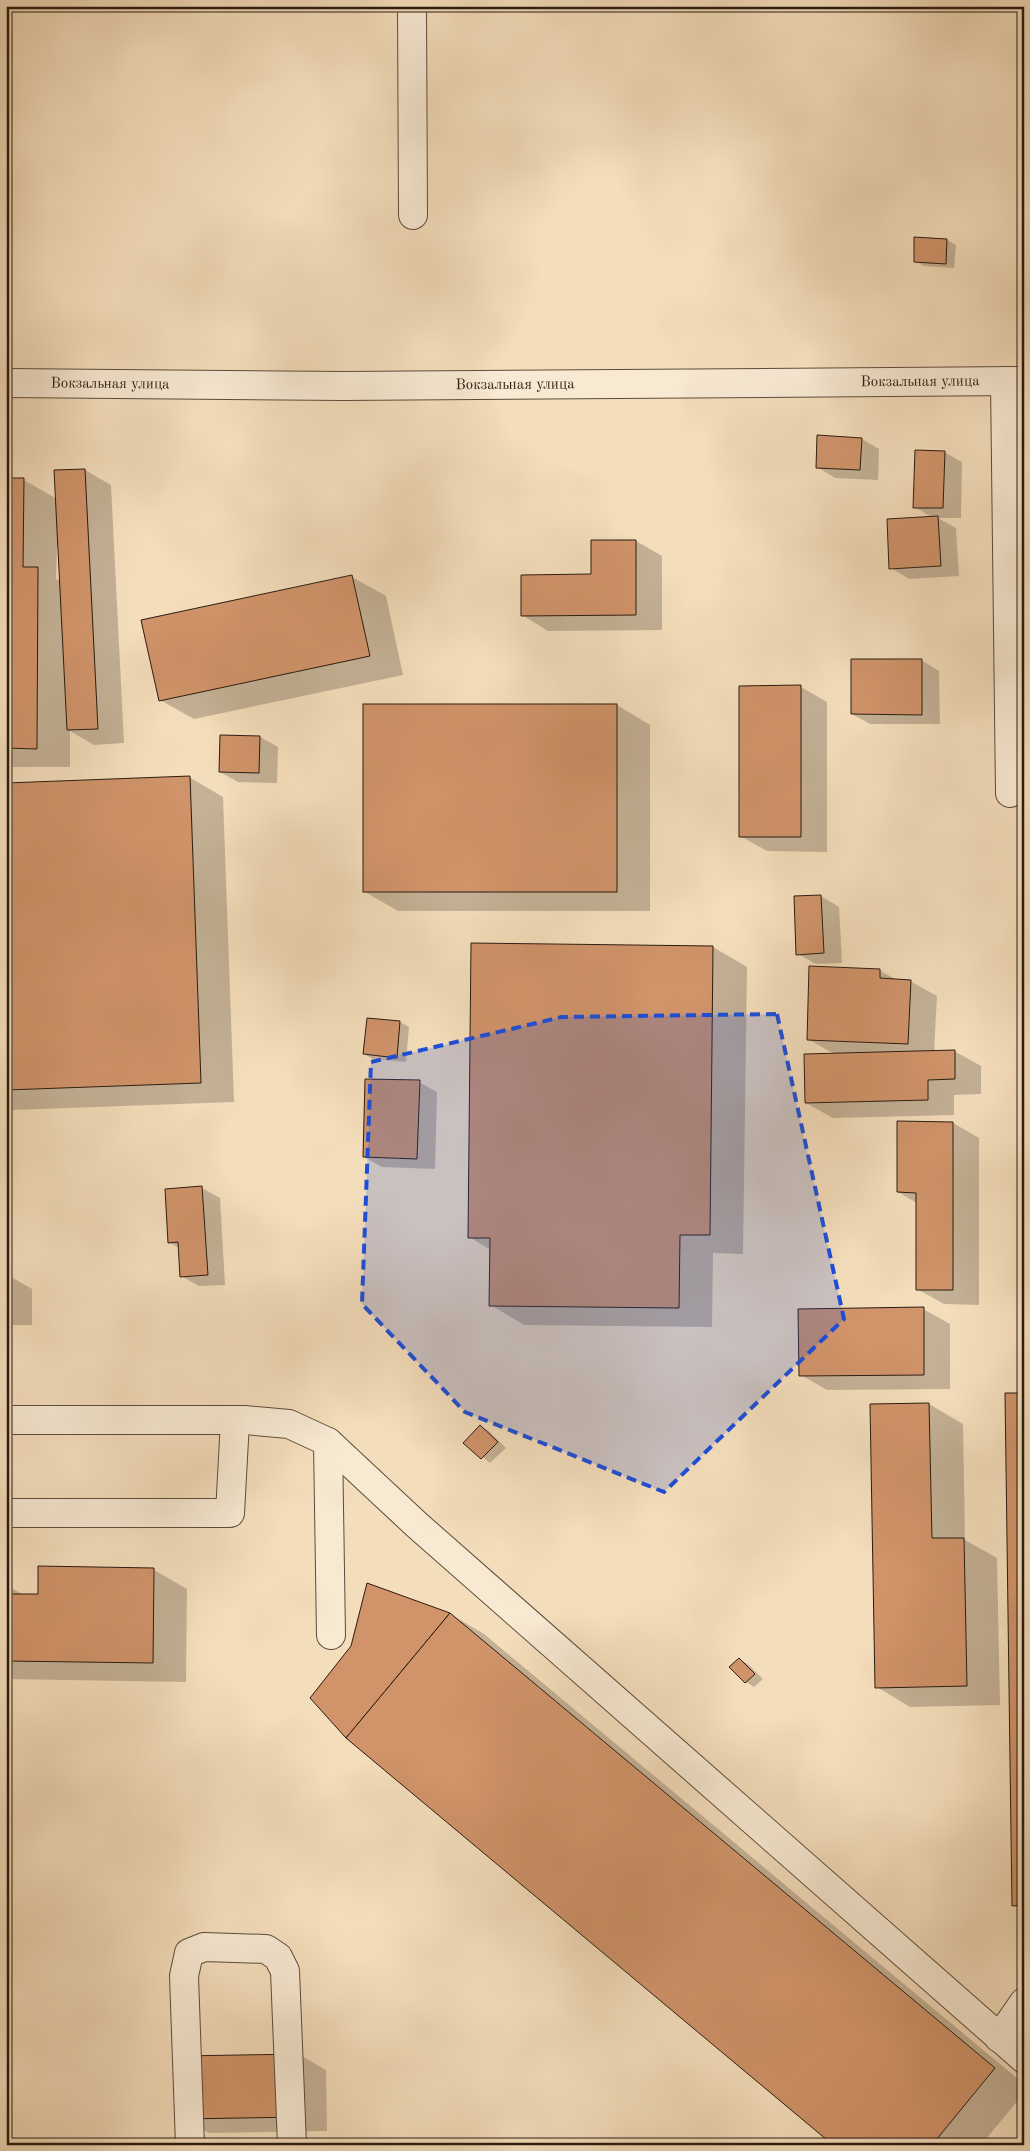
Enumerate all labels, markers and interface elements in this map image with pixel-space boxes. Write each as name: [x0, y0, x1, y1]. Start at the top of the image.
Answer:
street label: Вокзальная улица: [860, 374, 980, 390]
street label: Вокзальная улица: [50, 376, 170, 392]
street label: Вокзальная улица: [455, 377, 575, 393]

